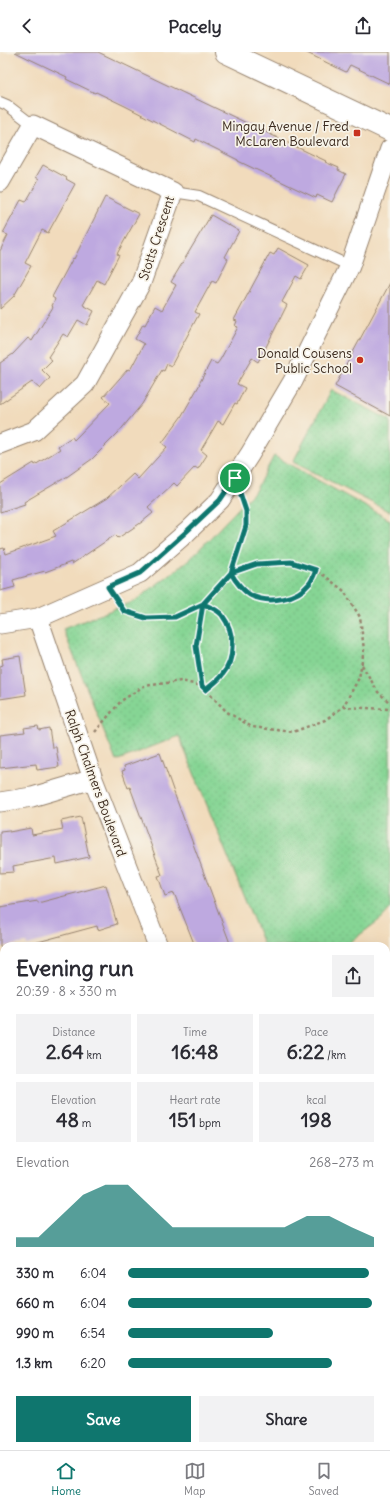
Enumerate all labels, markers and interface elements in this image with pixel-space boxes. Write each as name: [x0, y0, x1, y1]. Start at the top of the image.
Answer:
icon: back: [16, 15, 38, 37]
text: Pacely: [168, 15, 222, 38]
icon: share: [352, 15, 374, 37]
place label: Mingay Avenue / Fred McLaren Boulevard: [222, 118, 349, 150]
marker: Mingay Avenue / Fred McLaren Boulevard: [352, 128, 362, 138]
street label: Stotts Crescent: [135, 193, 178, 283]
place label: Donald Cousens Public School: [257, 345, 352, 377]
marker: Donald Cousens Public School: [355, 355, 365, 365]
pin: [218, 461, 252, 495]
icon: arrive: [224, 467, 246, 489]
street label: Ralph Chalmers Boulevard: [61, 707, 130, 859]
text: Evening run: [16, 954, 134, 982]
button: share: [332, 955, 374, 997]
text: 20:39 · 8 × 330 m: [16, 983, 117, 1000]
text: Distance: [52, 1025, 95, 1039]
text: Time: [183, 1025, 207, 1039]
text: Pace: [304, 1025, 328, 1039]
text: 2.64: [46, 1039, 84, 1064]
text: 16:48: [171, 1039, 219, 1064]
text: 6:22: [286, 1039, 324, 1064]
text: km: [84, 1048, 102, 1062]
text: /km: [324, 1048, 346, 1062]
text: Elevation: [51, 1093, 96, 1107]
text: Heart rate: [169, 1093, 221, 1107]
text: kcal: [306, 1093, 326, 1107]
text: 48: [56, 1107, 79, 1132]
text: 151: [169, 1107, 196, 1132]
text: 198: [301, 1107, 332, 1132]
text: m: [79, 1116, 91, 1130]
text: bpm: [196, 1116, 221, 1130]
text: Elevation: [16, 1154, 69, 1171]
text: 268–273 m: [309, 1154, 374, 1171]
text: 330 m: [16, 1265, 54, 1282]
text: 6:04: [80, 1265, 107, 1282]
text: 660 m: [16, 1295, 54, 1312]
text: 6:04: [80, 1295, 107, 1312]
text: 990 m: [16, 1325, 54, 1342]
text: 6:54: [80, 1325, 105, 1342]
text: 1.3 km: [16, 1355, 52, 1372]
text: 6:20: [80, 1355, 106, 1372]
button: Save: [16, 1396, 191, 1442]
button: Share: [199, 1396, 374, 1442]
tab: Home: [51, 1460, 81, 1498]
tab: Map: [184, 1460, 206, 1498]
tab: Saved: [308, 1460, 339, 1498]

